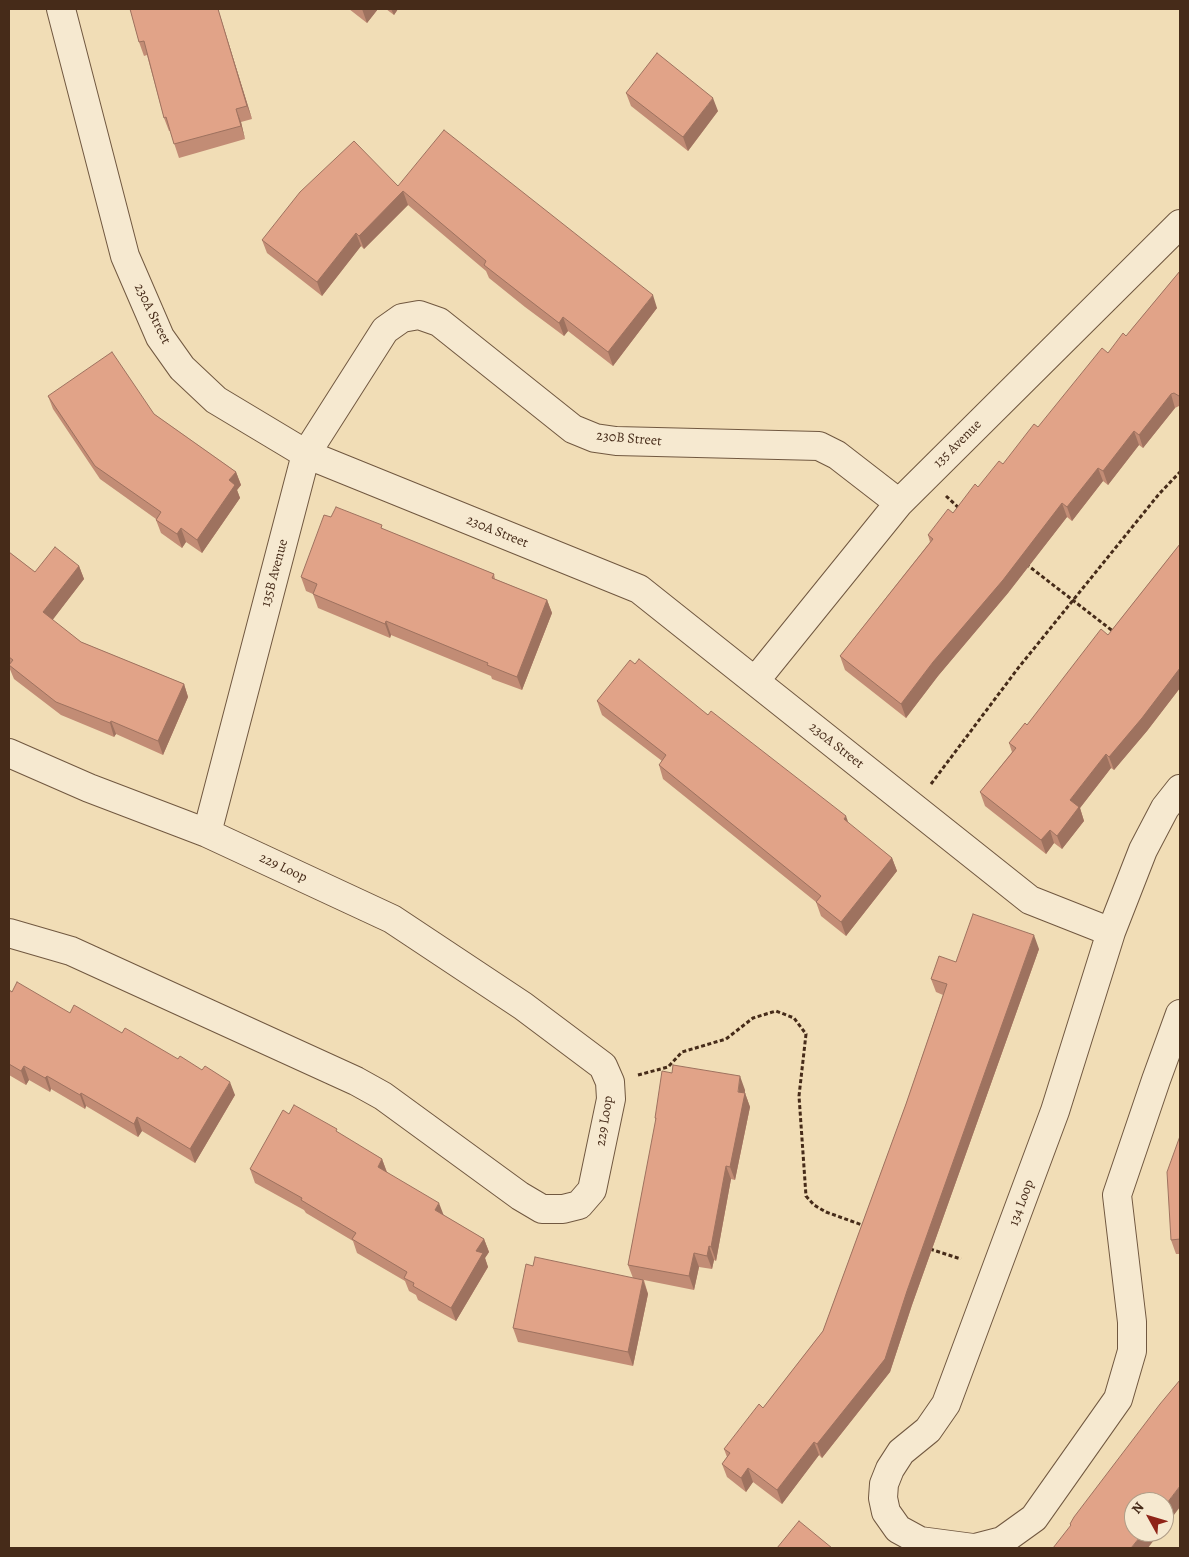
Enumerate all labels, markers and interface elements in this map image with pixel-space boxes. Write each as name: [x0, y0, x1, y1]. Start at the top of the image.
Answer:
street label: 230A Street: [130, 281, 174, 347]
street label: 135 Avenue: [930, 416, 986, 472]
street label: 230B Street: [596, 428, 662, 450]
street label: 230A Street: [464, 512, 530, 552]
street label: 135B Avenue: [258, 537, 292, 609]
street label: 230A Street: [805, 719, 867, 773]
street label: 229 Loop: [256, 850, 310, 886]
street label: 229 Loop: [593, 1095, 617, 1147]
street label: 134 Loop: [1006, 1177, 1038, 1229]
north arrow: [1124, 1492, 1174, 1542]
text: N: [1127, 1498, 1148, 1518]

